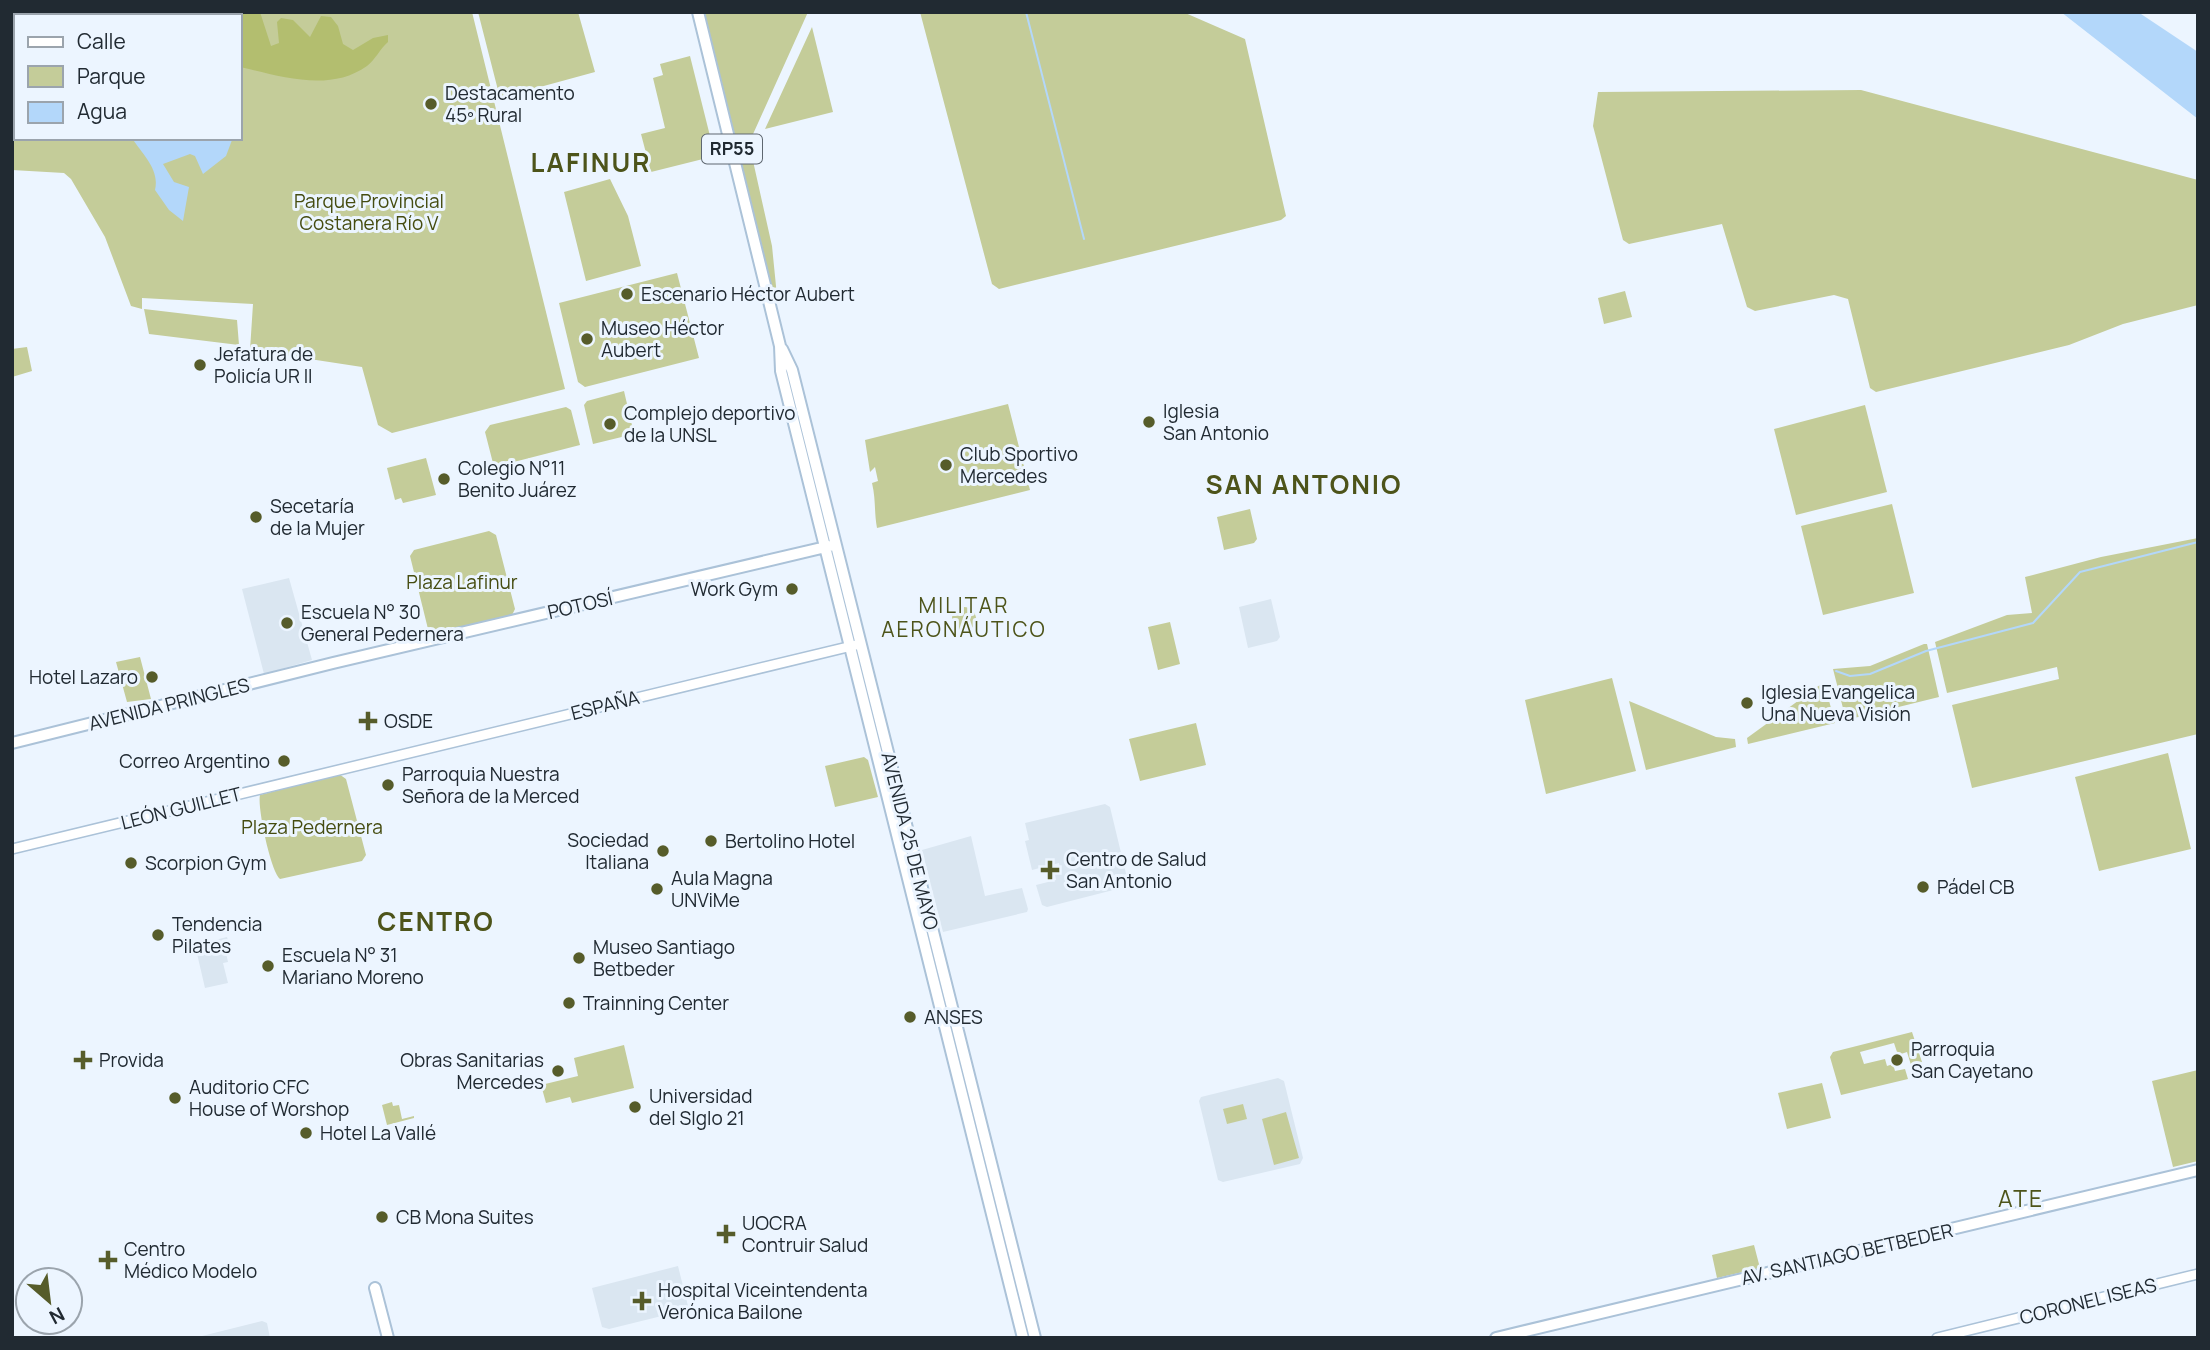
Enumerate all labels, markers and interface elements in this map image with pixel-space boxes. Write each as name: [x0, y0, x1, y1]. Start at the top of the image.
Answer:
legend: [14, 14, 242, 140]
text: Calle: [77, 27, 126, 55]
text: Parque: [77, 62, 146, 90]
place label: Destacamento 45º Rural: [445, 80, 575, 128]
marker: Destacamento 45º Rural: [423, 96, 439, 112]
text: Agua: [77, 97, 127, 125]
road number: RP55: [702, 134, 762, 164]
district label: LAFINUR: [531, 144, 651, 180]
park label: Parque Provincial Costanera Río V: [294, 188, 444, 236]
place label: Escenario Héctor Aubert: [641, 281, 855, 307]
marker: Escenario Héctor Aubert: [619, 286, 635, 302]
place label: Museo Héctor Aubert: [601, 315, 724, 363]
marker: Museo Héctor Aubert: [579, 331, 595, 347]
place label: Jefatura de Policía UR II: [214, 341, 313, 389]
marker: Jefatura de Policía UR II: [192, 357, 208, 373]
place label: Iglesia San Antonio: [1163, 398, 1269, 446]
place label: Complejo deportivo de la UNSL: [624, 400, 796, 448]
marker: Iglesia San Antonio: [1141, 414, 1157, 430]
marker: Complejo deportivo de la UNSL: [602, 416, 618, 432]
place label: Club Sportivo Mercedes: [960, 441, 1078, 489]
place label: Colegio N°11 Benito Juárez: [458, 455, 577, 503]
marker: Club Sportivo Mercedes: [938, 457, 954, 473]
district label: SAN ANTONIO: [1205, 466, 1403, 502]
marker: Colegio N°11 Benito Juárez: [436, 471, 452, 487]
place label: Secetaría de la Mujer: [270, 493, 365, 541]
marker: Secetaría de la Mujer: [248, 509, 264, 525]
park label: Plaza Lafinur: [406, 569, 518, 595]
place label: Work Gym: [691, 576, 778, 602]
marker: Work Gym: [784, 581, 800, 597]
street label: POTOSÍ: [545, 585, 615, 625]
district label: MILITAR AERONÁUTICO: [881, 591, 1047, 643]
place label: Escuela N° 30 General Pedernera: [301, 599, 464, 647]
marker: Escuela N° 30 General Pedernera: [279, 615, 295, 631]
place label: Hotel Lazaro: [29, 664, 138, 690]
marker: Hotel Lazaro: [144, 669, 160, 685]
street label: AVENIDA PRINGLES: [86, 671, 252, 737]
place label: Iglesia Evangelica Una Nueva Visión: [1761, 679, 1915, 727]
street label: ESPAÑA: [568, 684, 642, 726]
marker: Iglesia Evangelica Una Nueva Visión: [1739, 695, 1755, 711]
place label: OSDE: [384, 708, 433, 734]
marker: OSDE: [358, 711, 378, 731]
place label: Correo Argentino: [119, 748, 270, 774]
street label: AVENIDA 25 DE MAYO: [875, 750, 945, 933]
marker: Correo Argentino: [276, 753, 292, 769]
place label: Parroquia Nuestra Señora de la Merced: [402, 761, 579, 809]
marker: Parroquia Nuestra Señora de la Merced: [380, 777, 396, 793]
street label: LEÓN GUILLET: [118, 780, 245, 836]
park label: Plaza Pedernera: [241, 814, 383, 840]
place label: Sociedad Italiana: [567, 827, 649, 875]
place label: Bertolino Hotel: [725, 828, 855, 854]
marker: Bertolino Hotel: [703, 833, 719, 849]
marker: Sociedad Italiana: [655, 843, 671, 859]
place label: Centro de Salud San Antonio: [1066, 846, 1206, 894]
place label: Scorpion Gym: [145, 850, 267, 876]
marker: Scorpion Gym: [123, 855, 139, 871]
marker: Centro de Salud San Antonio: [1040, 860, 1060, 880]
place label: Aula Magna UNViMe: [671, 865, 773, 913]
place label: Pádel CB: [1937, 874, 2015, 900]
marker: Pádel CB: [1915, 879, 1931, 895]
marker: Aula Magna UNViMe: [649, 881, 665, 897]
district label: CENTRO: [377, 903, 495, 939]
place label: Tendencia Pilates: [172, 911, 262, 959]
marker: Tendencia Pilates: [150, 927, 166, 943]
place label: Museo Santiago Betbeder: [593, 934, 735, 982]
place label: Escuela N° 31 Mariano Moreno: [282, 942, 424, 990]
marker: Museo Santiago Betbeder: [571, 950, 587, 966]
marker: Escuela N° 31 Mariano Moreno: [260, 958, 276, 974]
place label: Trainning Center: [583, 990, 729, 1016]
marker: Trainning Center: [561, 995, 577, 1011]
place label: ANSES: [924, 1004, 983, 1030]
marker: ANSES: [902, 1009, 918, 1025]
place label: Parroquia San Cayetano: [1911, 1036, 2033, 1084]
place label: Provida: [99, 1047, 164, 1073]
place label: Obras Sanitarias Mercedes: [400, 1047, 544, 1095]
marker: Provida: [73, 1050, 93, 1070]
marker: Parroquia San Cayetano: [1889, 1052, 1905, 1068]
marker: Obras Sanitarias Mercedes: [550, 1063, 566, 1079]
place label: Auditorio CFC House of Worshop: [189, 1074, 349, 1122]
place label: Universidad del SIglo 21: [649, 1083, 752, 1131]
marker: Auditorio CFC House of Worshop: [167, 1090, 183, 1106]
marker: Universidad del SIglo 21: [627, 1099, 643, 1115]
place label: Hotel La Vallé: [320, 1120, 436, 1146]
marker: Hotel La Vallé: [298, 1125, 314, 1141]
district label: ATE: [1998, 1182, 2044, 1214]
place label: CB Mona Suites: [396, 1204, 534, 1230]
marker: CB Mona Suites: [374, 1209, 390, 1225]
place label: UOCRA Contruir Salud: [742, 1210, 868, 1258]
street label: AV. SANTIAGO BETBEDER: [1739, 1217, 1955, 1291]
marker: UOCRA Contruir Salud: [716, 1224, 736, 1244]
place label: Centro Médico Modelo: [124, 1236, 257, 1284]
marker: Centro Médico Modelo: [98, 1250, 118, 1270]
north arrow: [14, 1266, 84, 1336]
street label: CORONEL ISEAS: [2017, 1271, 2159, 1331]
place label: Hospital Viceintendenta Verónica Bailone: [658, 1277, 868, 1325]
marker: Hospital Viceintendenta Verónica Bailone: [632, 1291, 652, 1311]
text: N: [45, 1301, 69, 1331]

